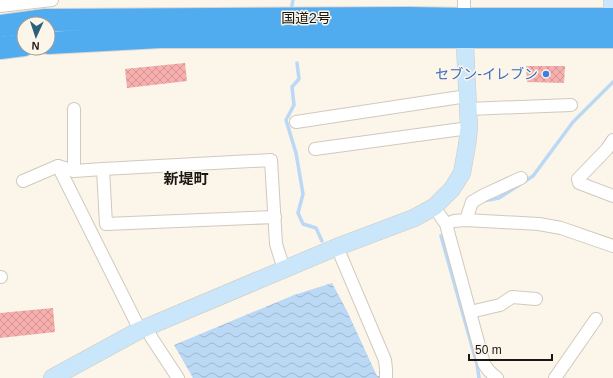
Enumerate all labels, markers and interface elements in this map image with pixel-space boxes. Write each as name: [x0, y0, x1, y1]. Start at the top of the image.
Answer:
street label: 国道2号: [281, 10, 331, 26]
north arrow: [16, 16, 56, 56]
text: N: [31, 40, 40, 52]
place label: セブン-イレブン: [435, 66, 538, 82]
marker: セブン-イレブン: [541, 69, 551, 79]
district label: 新堤町: [163, 170, 209, 187]
scale bar: [469, 336, 552, 362]
text: 50 m: [475, 343, 502, 357]

